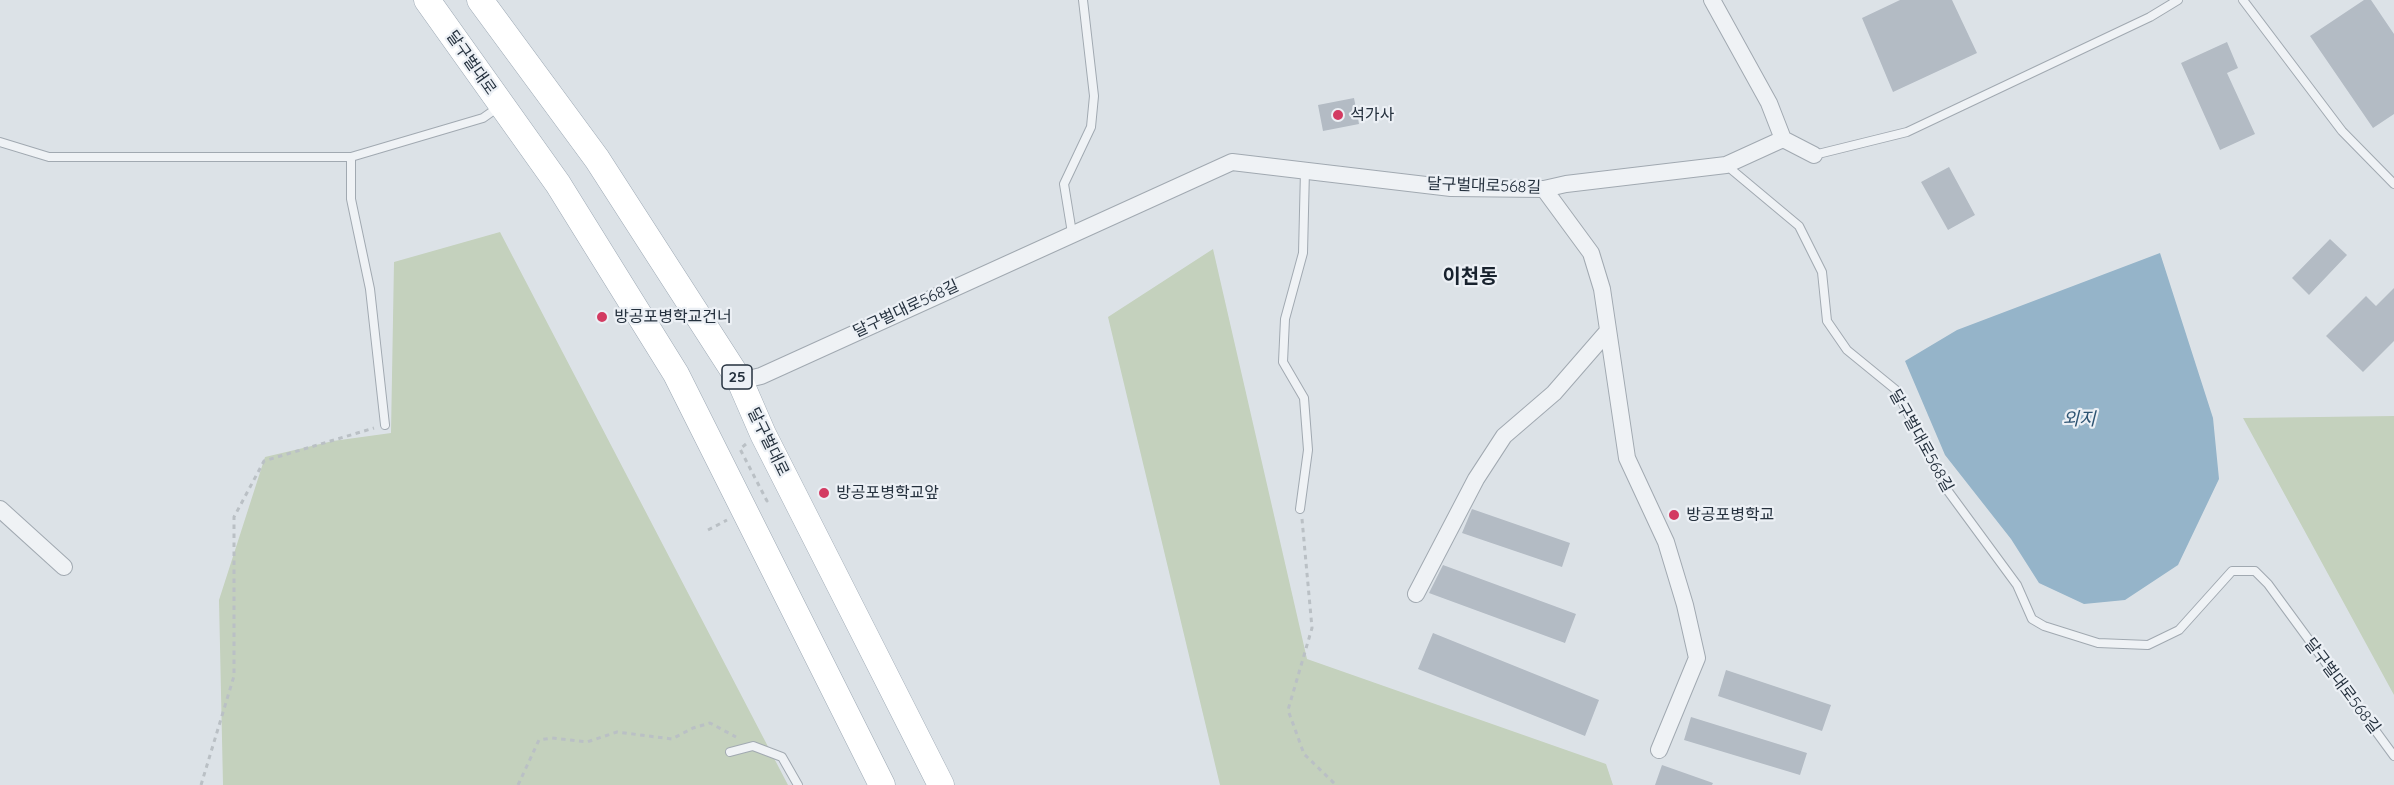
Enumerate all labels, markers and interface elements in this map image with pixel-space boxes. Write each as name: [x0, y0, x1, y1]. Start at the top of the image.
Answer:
street label: 달구벌대로: [442, 27, 500, 99]
place label: 석가사: [1350, 105, 1394, 125]
marker: 석가사: [1331, 108, 1345, 122]
street label: 달구벌대로568길: [1427, 174, 1541, 198]
district label: 이천동: [1442, 265, 1498, 289]
street label: 달구벌대로568길: [850, 276, 962, 342]
place label: 방공포병학교건너: [614, 307, 732, 327]
marker: 방공포병학교건너: [595, 310, 609, 324]
road number: 25: [722, 365, 752, 389]
street label: 달구벌대로568길: [1885, 386, 1957, 496]
street label: 달구벌대로: [743, 405, 793, 479]
water label: 외지: [2062, 409, 2096, 431]
place label: 방공포병학교앞: [836, 483, 939, 503]
marker: 방공포병학교앞: [817, 486, 831, 500]
place label: 방공포병학교: [1686, 505, 1774, 525]
marker: 방공포병학교: [1667, 508, 1681, 522]
street label: 달구벌대로568길: [2300, 635, 2384, 737]

